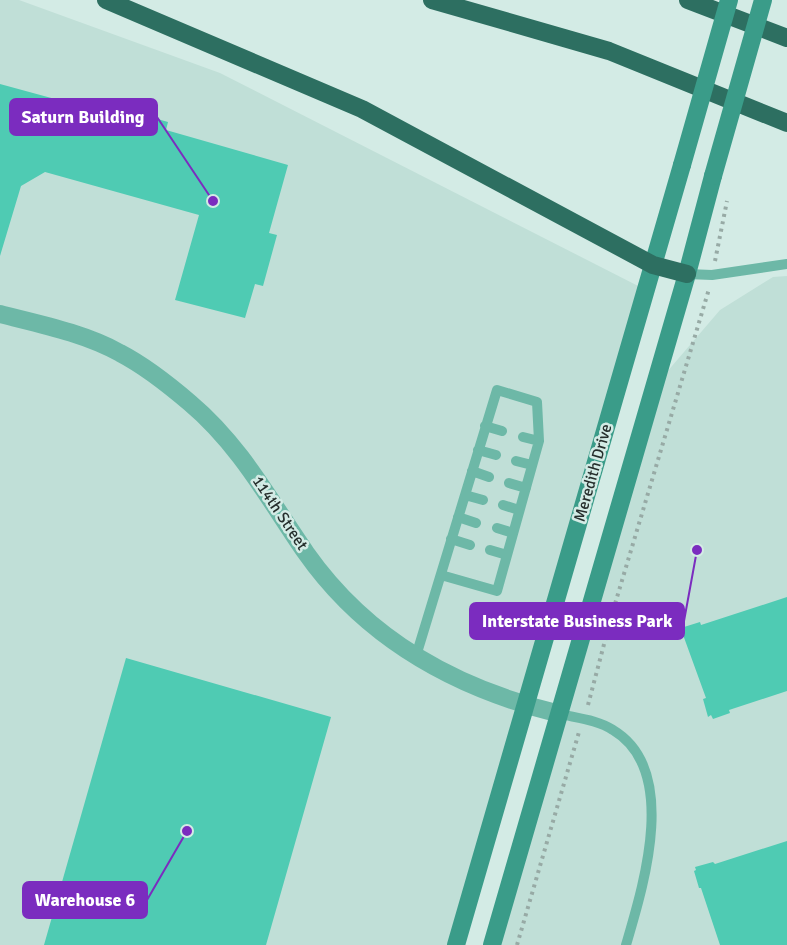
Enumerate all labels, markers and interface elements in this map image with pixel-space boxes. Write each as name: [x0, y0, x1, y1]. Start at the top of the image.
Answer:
callout: Saturn Building: [10, 99, 157, 135]
text: Saturn Building: [21, 106, 145, 128]
street label: Meredith Drive: [569, 422, 617, 524]
street label: 114th Street: [248, 472, 312, 554]
callout: Interstate Business Park: [470, 603, 684, 639]
text: Interstate Business Park: [482, 610, 673, 632]
callout: Warehouse 6: [23, 882, 147, 918]
text: Warehouse 6: [35, 889, 135, 911]

